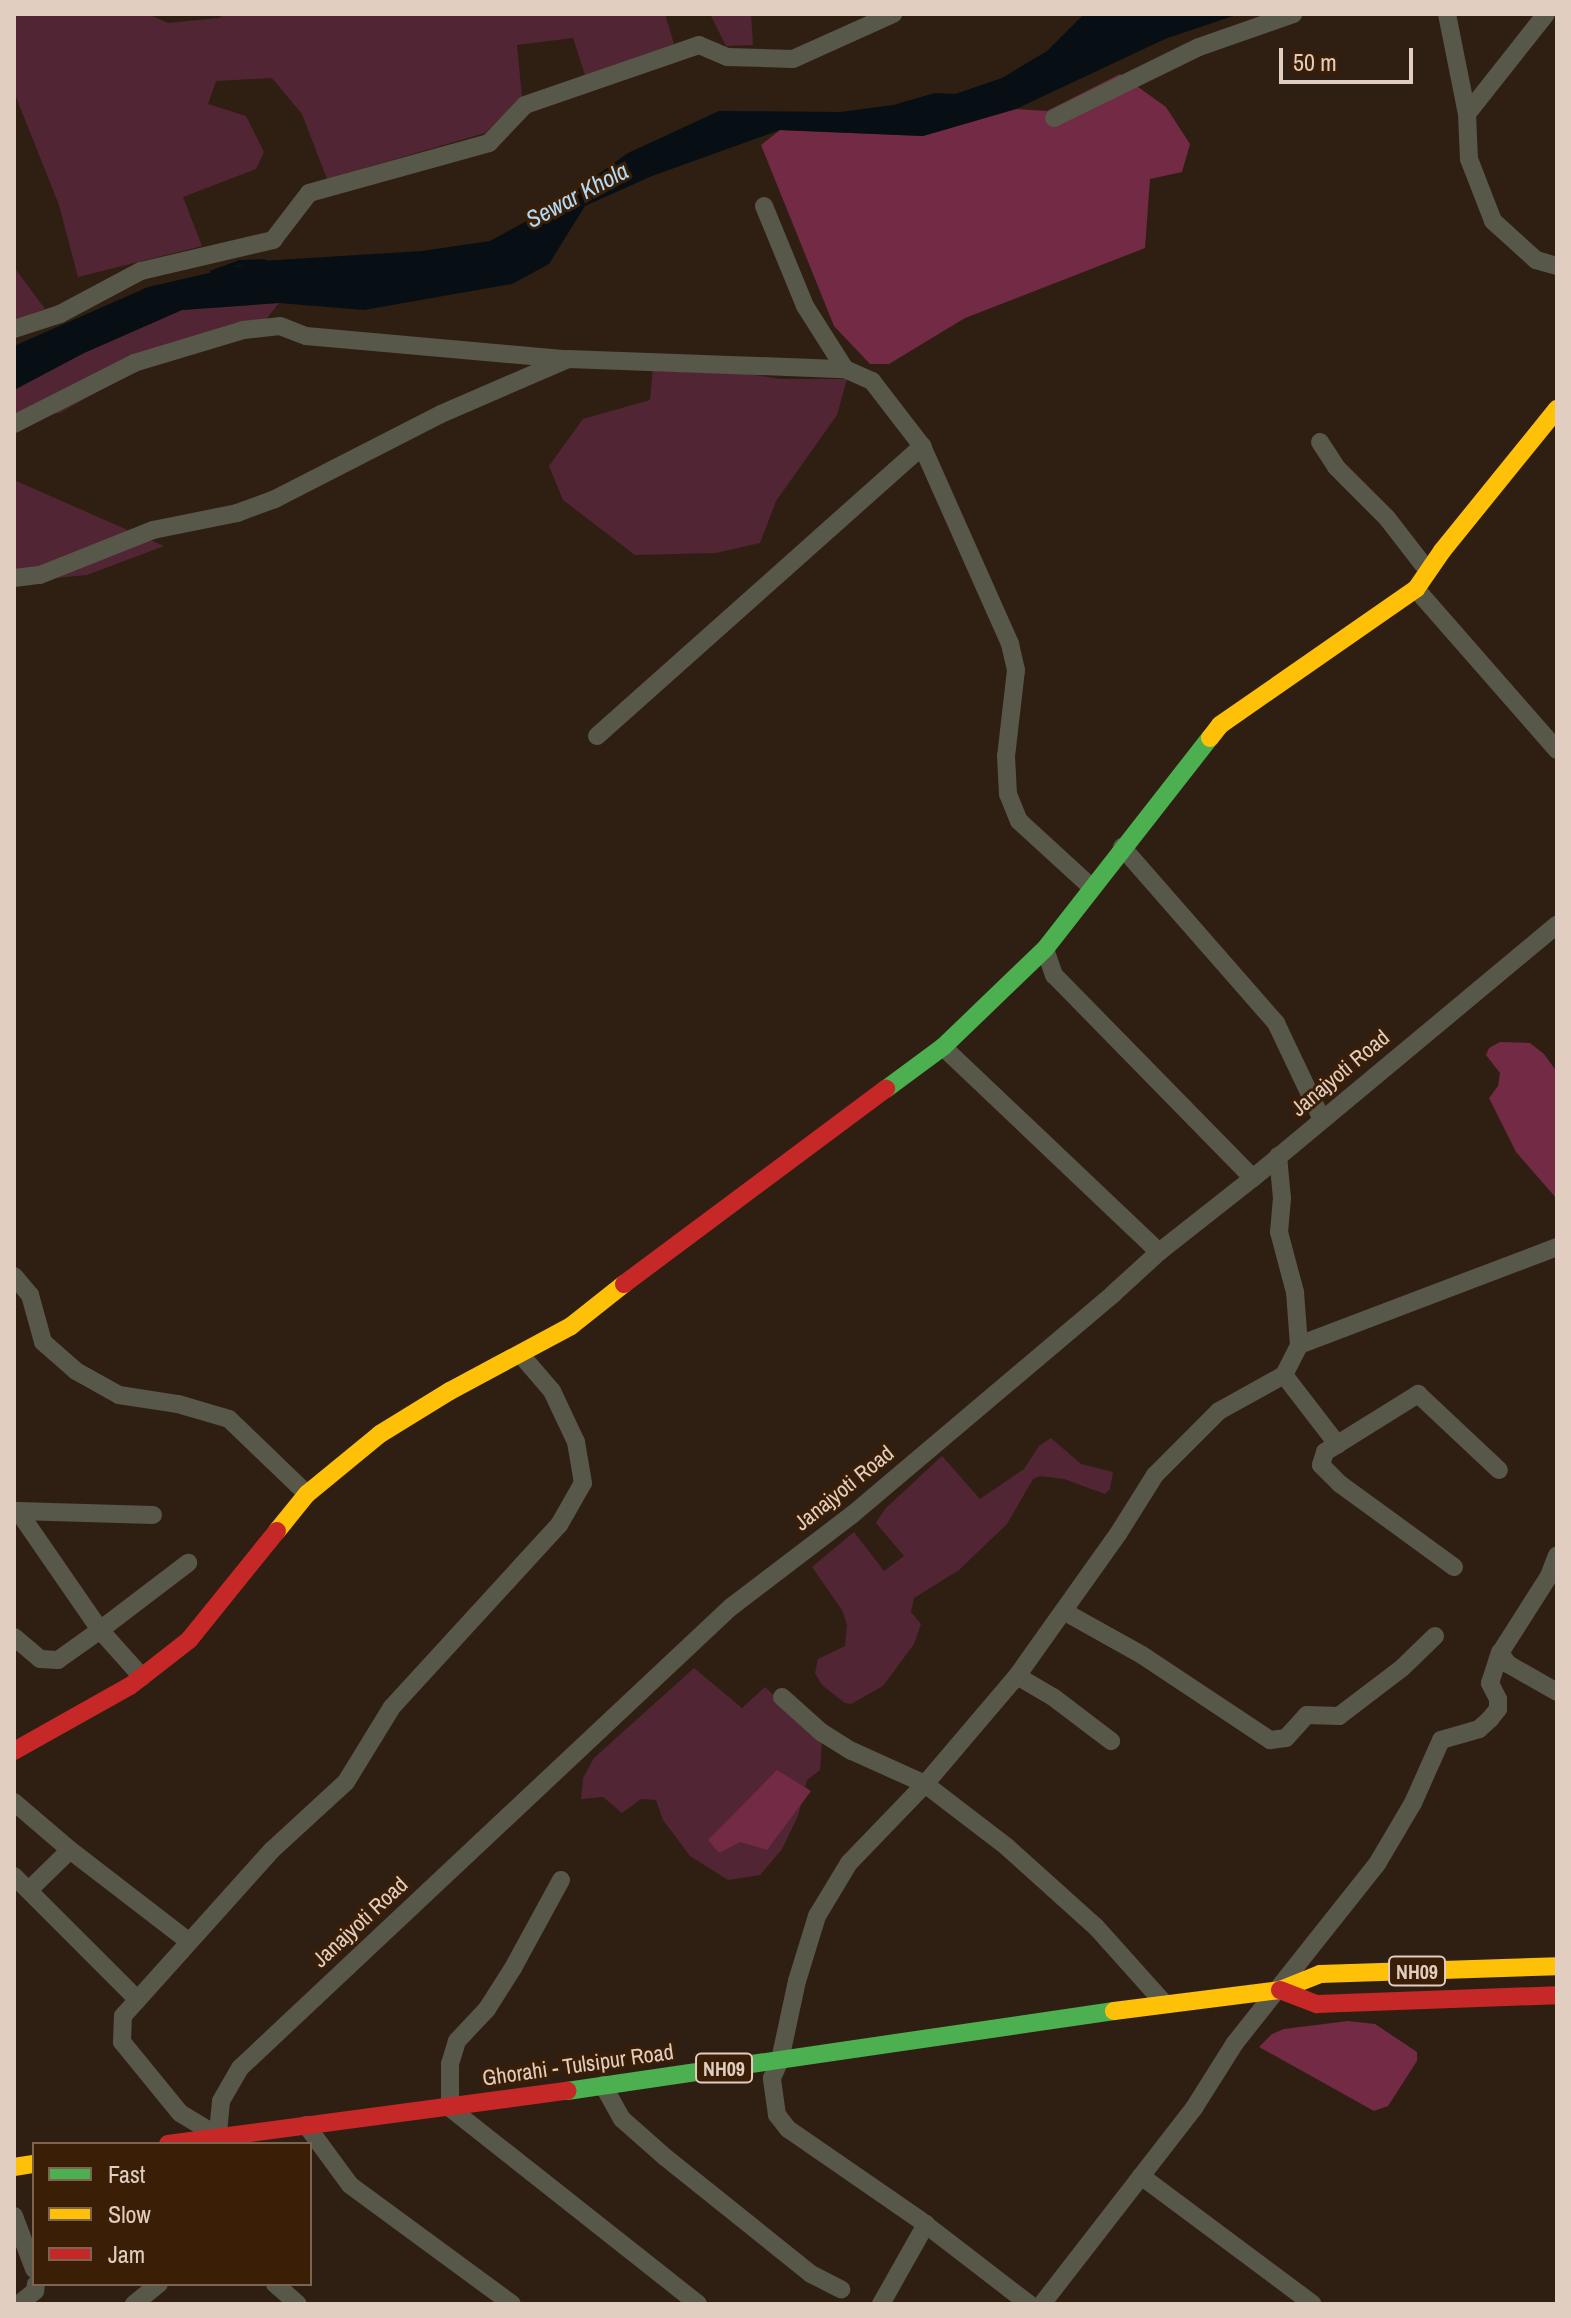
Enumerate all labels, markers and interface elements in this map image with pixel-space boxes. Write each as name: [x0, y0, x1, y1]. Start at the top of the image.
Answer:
scale bar: [1283, 32, 1417, 82]
text: 50 m: [1293, 46, 1337, 78]
water label: Sewar Khola: [521, 156, 633, 234]
street label: Janajyoti Road: [1285, 1024, 1395, 1122]
street label: Janajyoti Road: [789, 1440, 899, 1536]
street label: Janajyoti Road: [307, 1871, 413, 1973]
road number: NH09: [1387, 1955, 1447, 1987]
street label: Ghorahi - Tulsipur Road: [481, 2038, 675, 2092]
road number: NH09: [694, 2052, 754, 2084]
legend: [32, 2142, 312, 2286]
text: Fast: [108, 2158, 145, 2190]
text: Slow: [108, 2198, 151, 2230]
text: Jam: [108, 2238, 145, 2270]

